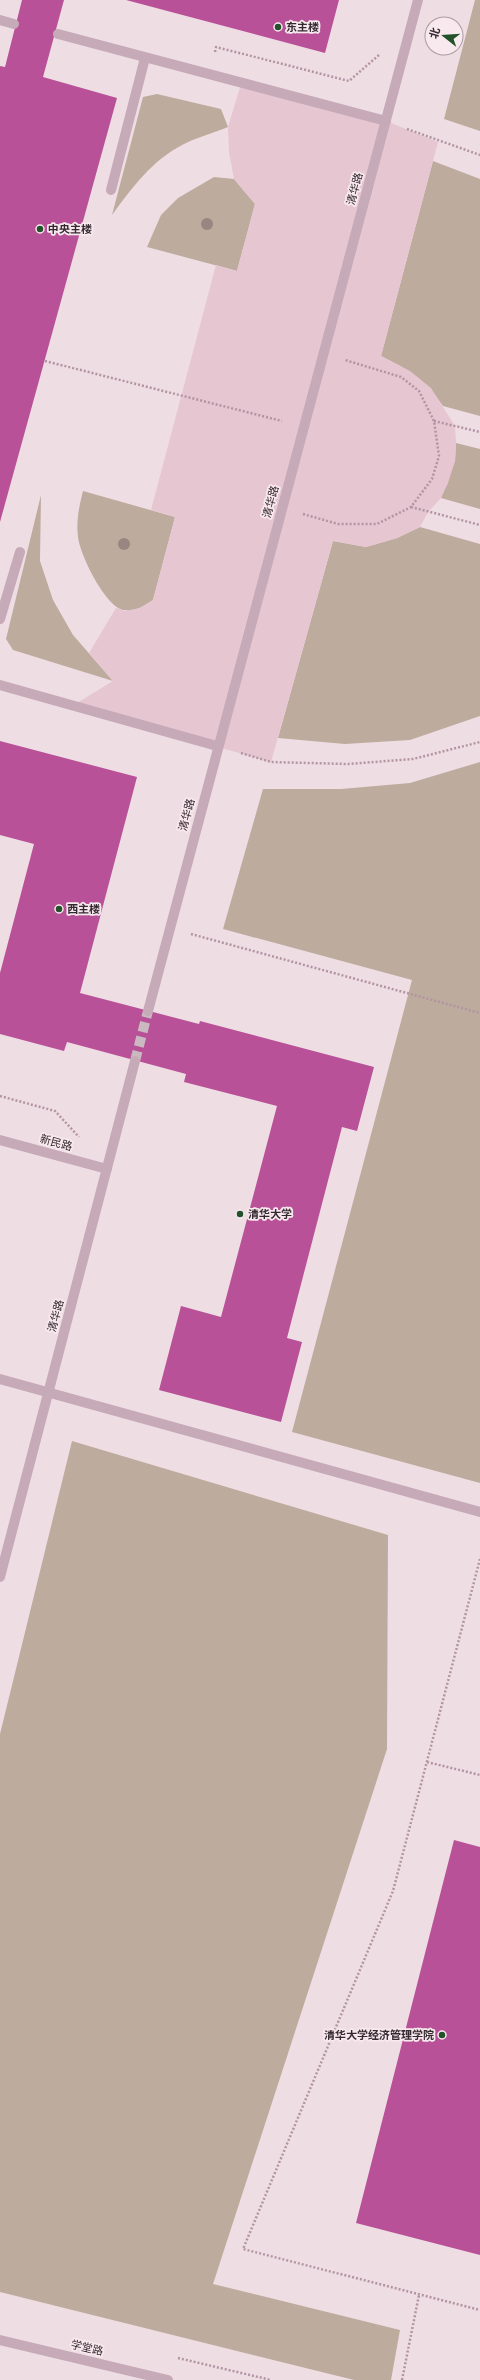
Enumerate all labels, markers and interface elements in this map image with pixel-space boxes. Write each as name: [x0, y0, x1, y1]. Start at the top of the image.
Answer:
north arrow: [424, 16, 464, 56]
place label: 东主楼: [286, 21, 319, 34]
marker: 东主楼: [273, 22, 283, 32]
text: 北: [427, 26, 443, 40]
street label: 清华路: [344, 171, 366, 207]
place label: 中央主楼: [48, 223, 92, 236]
marker: 中央主楼: [35, 224, 45, 234]
street label: 清华路: [260, 484, 282, 520]
street label: 清华路: [176, 797, 198, 833]
place label: 西主楼: [67, 903, 100, 916]
marker: 西主楼: [54, 904, 64, 914]
street label: 新民路: [38, 1132, 74, 1154]
place label: 清华大学: [248, 1208, 292, 1221]
marker: 清华大学: [235, 1209, 245, 1219]
street label: 清华路: [45, 1298, 67, 1334]
place label: 清华大学经济管理学院: [324, 2029, 434, 2042]
marker: 清华大学经济管理学院: [437, 2030, 447, 2040]
street label: 学堂路: [69, 2338, 105, 2358]

